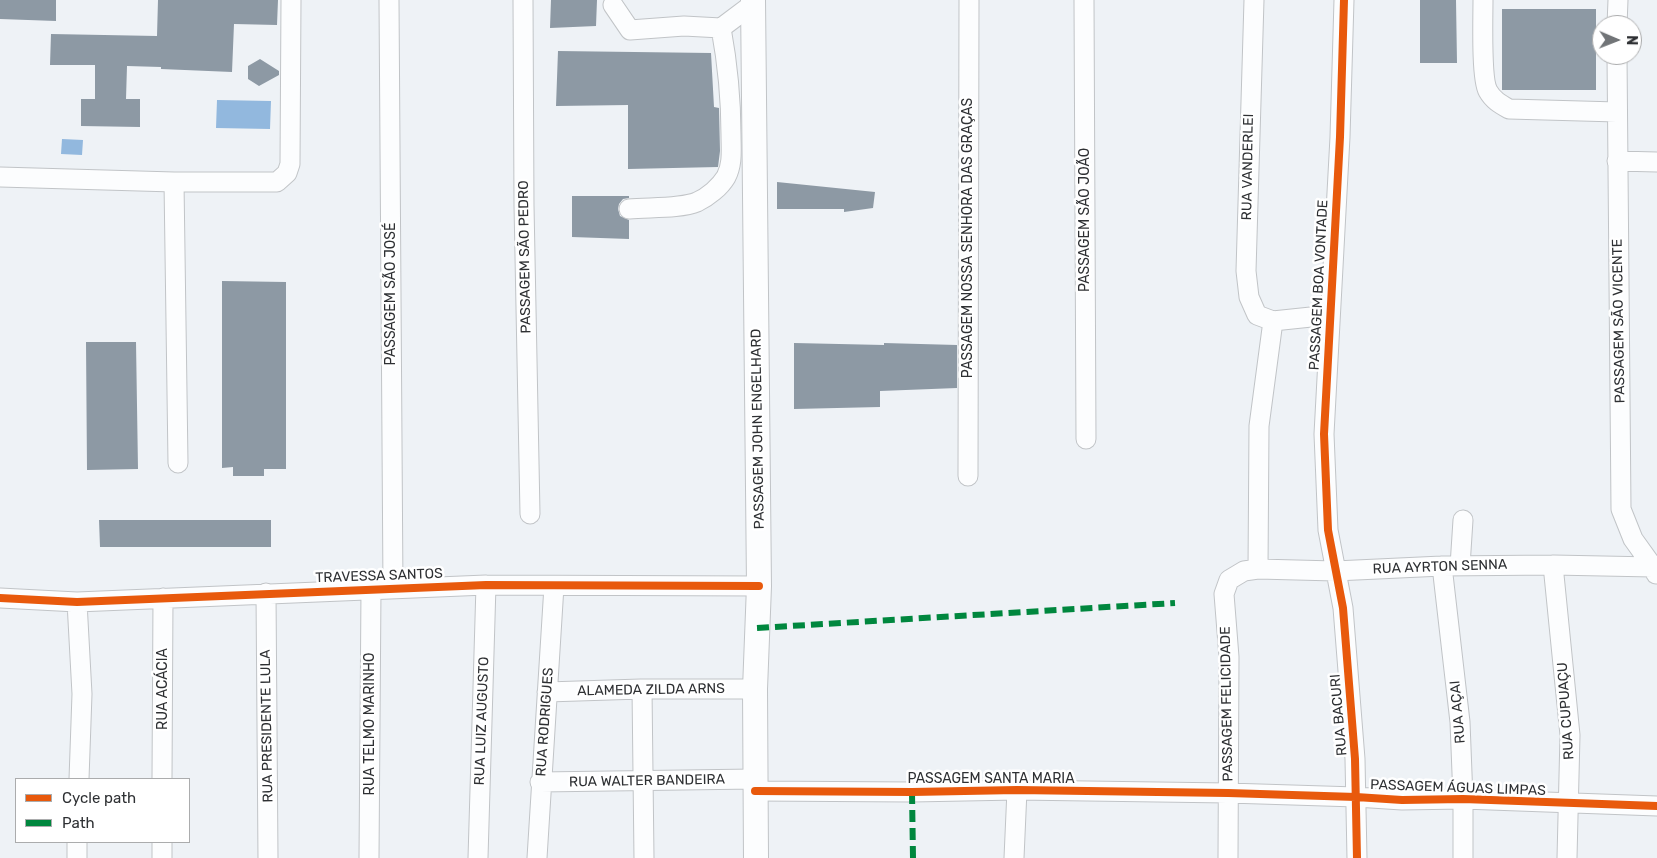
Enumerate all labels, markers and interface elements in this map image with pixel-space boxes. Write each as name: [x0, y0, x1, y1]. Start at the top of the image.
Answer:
north arrow: [1592, 15, 1642, 65]
text: N: [1623, 35, 1640, 45]
street label: PASSAGEM NOSSA SENHORA DAS GRAÇAS: [960, 98, 976, 378]
street label: RUA VANDERLEI: [1239, 114, 1257, 220]
street label: PASSAGEM SÃO JOÃO: [1077, 148, 1093, 292]
street label: PASSAGEM SÃO PEDRO: [515, 180, 535, 334]
street label: PASSAGEM BOA VONTADE: [1306, 199, 1332, 371]
street label: PASSAGEM SÃO JOSÉ: [383, 223, 399, 365]
street label: PASSAGEM SÃO VICENTE: [1609, 239, 1629, 403]
street label: PASSAGEM JOHN ENGELHARD: [748, 329, 768, 529]
street label: RUA AYRTON SENNA: [1372, 556, 1508, 578]
street label: TRAVESSA SANTOS: [315, 565, 443, 587]
street label: PASSAGEM FELICIDADE: [1217, 626, 1237, 782]
street label: RUA ACÁCIA: [155, 648, 171, 730]
street label: RUA PRESIDENTE LULA: [257, 649, 277, 803]
street label: RUA TELMO MARINHO: [362, 653, 378, 795]
street label: RUA LUIZ AUGUSTO: [471, 656, 493, 786]
street label: RUA CUPUAÇU: [1554, 662, 1578, 760]
street label: RUA RODRIGUES: [533, 667, 557, 777]
street label: RUA BACURI: [1327, 673, 1351, 757]
street label: ALAMEDA ZILDA ARNS: [577, 680, 725, 700]
street label: RUA AÇAI: [1447, 680, 1469, 744]
street label: RUA WALTER BANDEIRA: [569, 771, 725, 791]
street label: PASSAGEM SANTA MARIA: [907, 771, 1075, 787]
street label: PASSAGEM ÁGUAS LIMPAS: [1370, 777, 1546, 799]
legend: [15, 778, 190, 843]
text: Cycle path: [62, 789, 136, 807]
text: Path: [62, 814, 95, 832]

